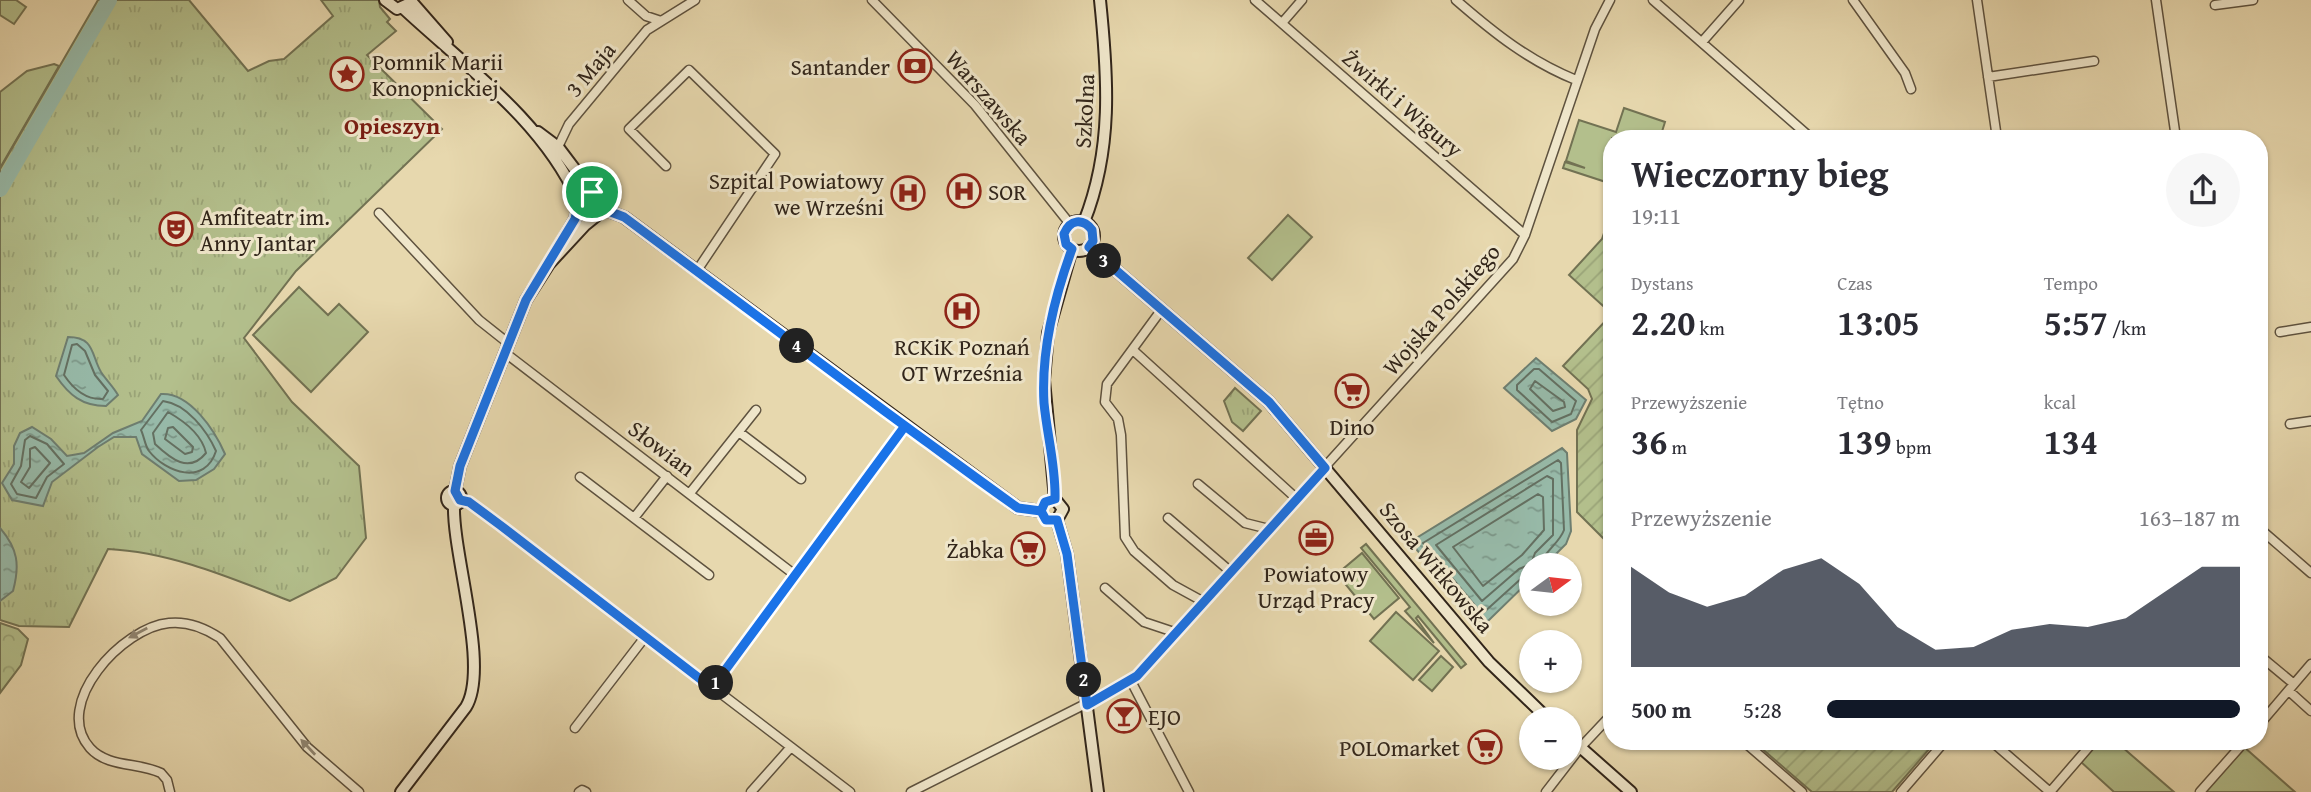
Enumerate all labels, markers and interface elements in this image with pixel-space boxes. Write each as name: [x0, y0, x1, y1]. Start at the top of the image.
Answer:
street label: 3 Maja: [557, 34, 623, 104]
street label: Żwirki i Wigury: [1336, 41, 1471, 165]
street label: Warszawska: [938, 42, 1040, 152]
place label: Pomnik Marii Konopnickiej: [372, 45, 503, 104]
bank icon: Santander: [896, 47, 934, 85]
place label: Santander: [791, 50, 891, 83]
place icon: Pomnik Marii Konopnickiej: [328, 55, 366, 93]
street label: Szkolna: [1066, 73, 1102, 149]
district label: Opieszyn: [344, 108, 440, 143]
text: Wieczorny bieg: [1631, 145, 1889, 201]
button: share: [2166, 153, 2240, 227]
pin: [562, 162, 622, 222]
place label: Szpital Powiatowy we Wrześni: [709, 164, 885, 223]
hospital icon: SOR: [945, 172, 983, 210]
icon: arrive: [573, 173, 611, 211]
hospital icon: Szpital Powiatowy we Wrześni: [889, 174, 927, 212]
place label: SOR: [988, 175, 1027, 208]
text: 19:11: [1631, 199, 1681, 232]
place label: Amfiteatr im. Anny Jantar: [200, 200, 330, 259]
theatre icon: Amfiteatr im. Anny Jantar: [157, 210, 195, 248]
street label: Wojska Polskiego: [1374, 236, 1508, 382]
pin: 3: [1086, 244, 1122, 278]
text: 3: [1099, 246, 1108, 274]
text: Dystans: [1631, 269, 1693, 297]
text: Czas: [1837, 269, 1873, 297]
text: Tempo: [2044, 269, 2098, 297]
hospital icon: RCKiK Poznań OT Września: [943, 292, 981, 330]
text: 2.20: [1631, 297, 1695, 348]
text: 13:05: [1837, 297, 1920, 348]
text: 5:57: [2044, 297, 2108, 348]
text: km: [1695, 314, 1725, 342]
text: /km: [2108, 314, 2146, 342]
pin: 4: [780, 328, 814, 364]
place label: RCKiK Poznań OT Września: [894, 330, 1030, 389]
text: 4: [792, 331, 801, 359]
supermarket icon: Dino: [1333, 372, 1371, 410]
text: Przewyższenie: [1631, 388, 1747, 416]
text: Tętno: [1837, 388, 1884, 416]
text: kcal: [2044, 388, 2076, 416]
place label: Dino: [1329, 410, 1375, 443]
street label: Słowian: [622, 412, 702, 484]
text: 36: [1631, 416, 1667, 467]
text: 139: [1837, 416, 1892, 467]
text: 134: [2044, 416, 2098, 467]
text: m: [1667, 433, 1687, 461]
text: bpm: [1892, 433, 1932, 461]
street label: Szosa Witkowska: [1372, 494, 1502, 640]
text: Przewyższenie: [1631, 501, 1772, 534]
text: 163–187 m: [2139, 501, 2240, 534]
office icon: Powiatowy Urząd Pracy: [1297, 519, 1335, 557]
supermarket icon: Żabka: [1009, 530, 1047, 568]
place label: Żabka: [946, 533, 1004, 566]
north arrow: [1519, 553, 1582, 616]
map controls: [1519, 553, 1582, 770]
place label: Powiatowy Urząd Pracy: [1257, 557, 1375, 616]
one-way arrow: [128, 627, 148, 639]
button: +: [1519, 630, 1582, 693]
pin: 2: [1066, 662, 1102, 698]
text: 2: [1079, 665, 1088, 693]
pin: 1: [698, 666, 734, 700]
text: 1: [711, 668, 720, 696]
text: 500 m: [1631, 693, 1692, 726]
text: 5:28: [1743, 693, 1782, 726]
bar icon: EJO: [1105, 697, 1143, 735]
place label: EJO: [1148, 700, 1181, 733]
button: −: [1519, 707, 1582, 770]
supermarket icon: POLOmarket: [1466, 728, 1504, 766]
place label: POLOmarket: [1339, 731, 1460, 764]
one-way arrow: [300, 739, 316, 756]

